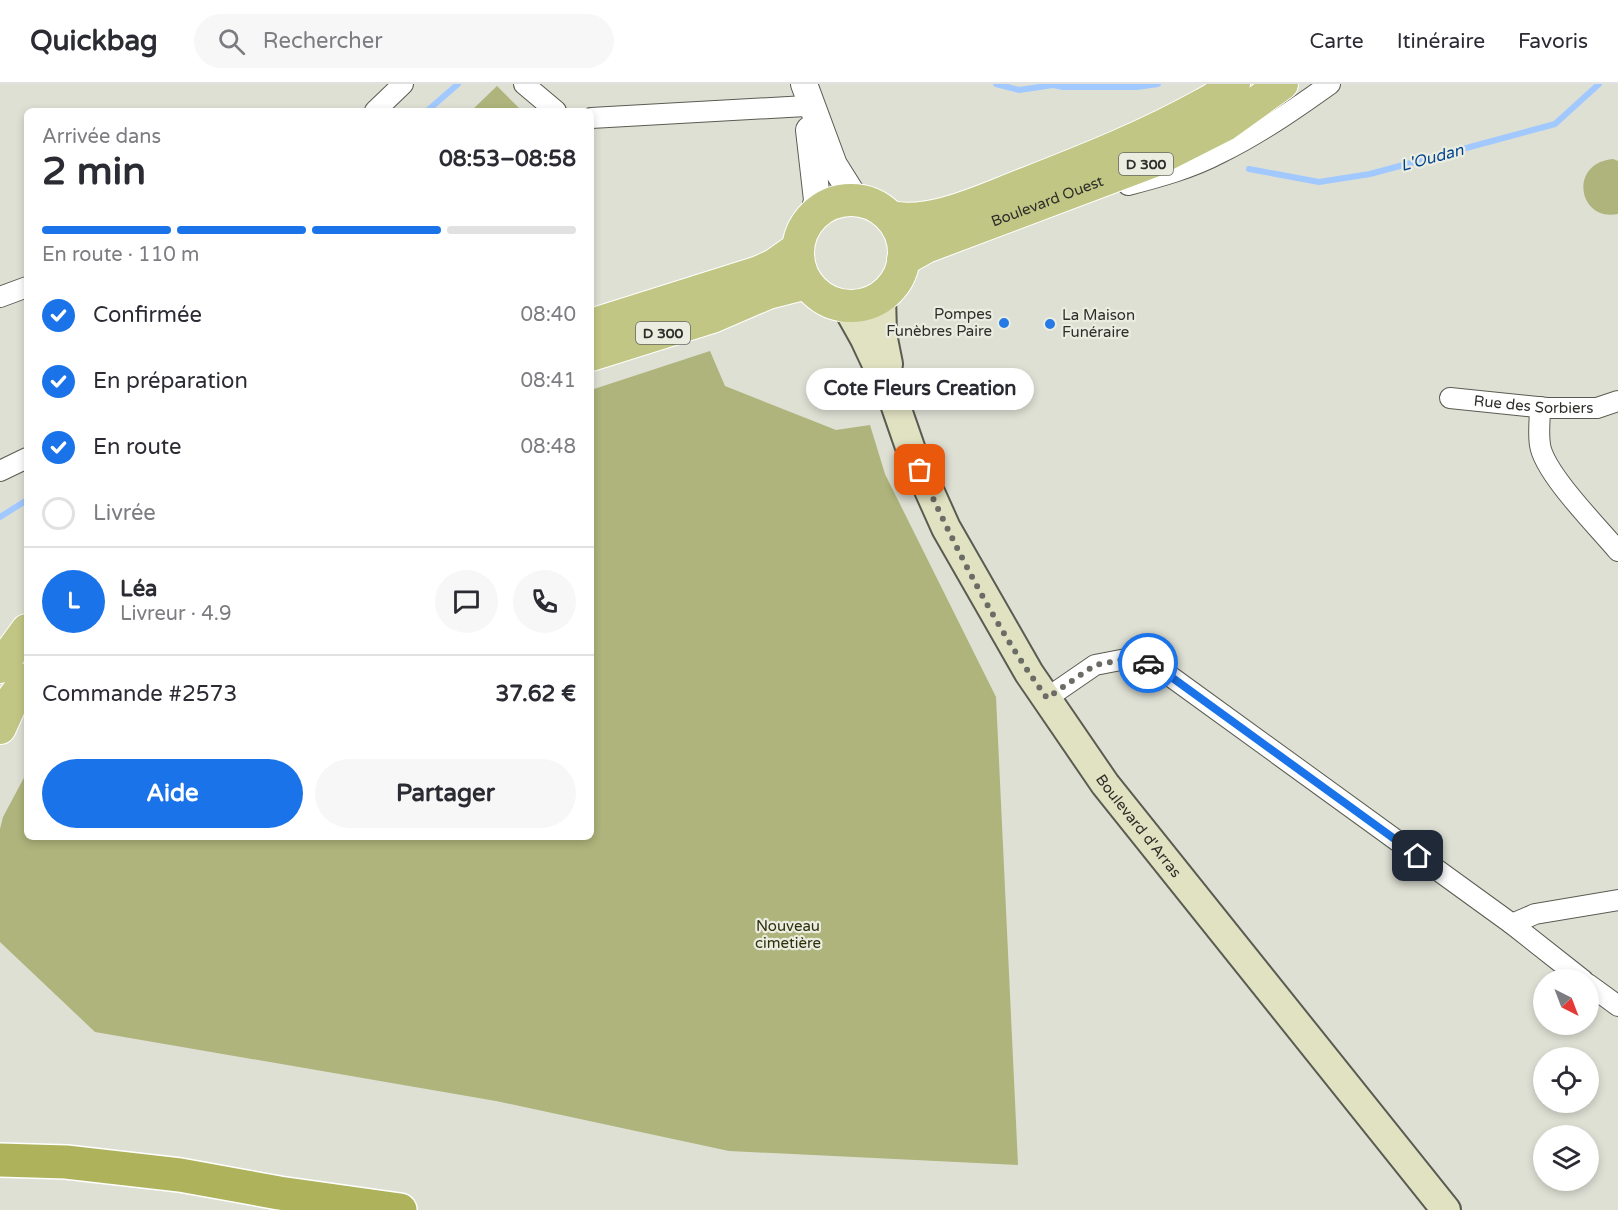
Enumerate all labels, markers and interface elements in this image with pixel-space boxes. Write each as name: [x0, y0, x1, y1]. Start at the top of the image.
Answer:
search box: [194, 14, 614, 68]
text: Quickbag: [30, 24, 158, 58]
icon: search: [215, 25, 248, 58]
text: Rechercher: [263, 28, 383, 54]
text: Carte: [1310, 29, 1364, 54]
text: Itinéraire: [1397, 29, 1485, 54]
text: Favoris: [1518, 29, 1588, 54]
text: Arrivée dans: [42, 125, 161, 149]
water label: L'Oudan: [1398, 140, 1467, 176]
text: 08:53–08:58: [439, 146, 576, 172]
text: 2 min: [42, 148, 146, 195]
road number: D 300: [1119, 153, 1173, 175]
street label: Boulevard Ouest: [989, 172, 1106, 231]
text: En route · 110 m: [42, 243, 199, 267]
icon: check: [42, 299, 75, 332]
text: Confirmée: [93, 302, 202, 328]
text: 08:40: [521, 303, 576, 327]
place label: Pompes Funèbres Paire: [886, 305, 992, 340]
place label: La Maison Funéraire: [1062, 306, 1135, 341]
marker: Pompes Funèbres Paire: [997, 316, 1011, 330]
marker: La Maison Funéraire: [1043, 317, 1057, 331]
road number: D 300: [636, 322, 690, 344]
icon: check: [42, 365, 75, 398]
text: En préparation: [93, 368, 248, 394]
callout: Cote Fleurs Creation: [806, 368, 1034, 410]
text: 08:41: [521, 369, 576, 393]
text: Cote Fleurs Creation: [823, 377, 1017, 401]
street label: Rue des Sorbiers: [1473, 392, 1594, 417]
icon: check: [42, 431, 75, 464]
text: En route: [93, 434, 182, 460]
text: 08:48: [521, 435, 576, 459]
pin: [894, 444, 945, 495]
icon: bag: [903, 453, 936, 486]
text: Livrée: [93, 500, 156, 526]
button: chat: [435, 570, 498, 633]
button: phone: [513, 570, 576, 633]
text: Léa: [120, 576, 158, 602]
text: L: [67, 588, 80, 614]
text: Livreur · 4.9: [120, 602, 232, 626]
courier: [1118, 633, 1178, 693]
icon: car: [1132, 647, 1165, 680]
text: Commande #2573: [42, 681, 237, 707]
text: 37.62 €: [495, 681, 576, 707]
button: Aide: [42, 759, 303, 828]
button: Partager: [315, 759, 576, 828]
street label: Boulevard d'Arras: [1092, 771, 1185, 881]
pin: [1392, 830, 1443, 881]
icon: home: [1401, 839, 1434, 872]
park label: Nouveau cimetière: [755, 917, 821, 952]
north arrow: [1533, 969, 1599, 1035]
map controls: [1533, 969, 1599, 1191]
button: locate: [1533, 1047, 1599, 1113]
button: layers: [1533, 1125, 1599, 1191]

